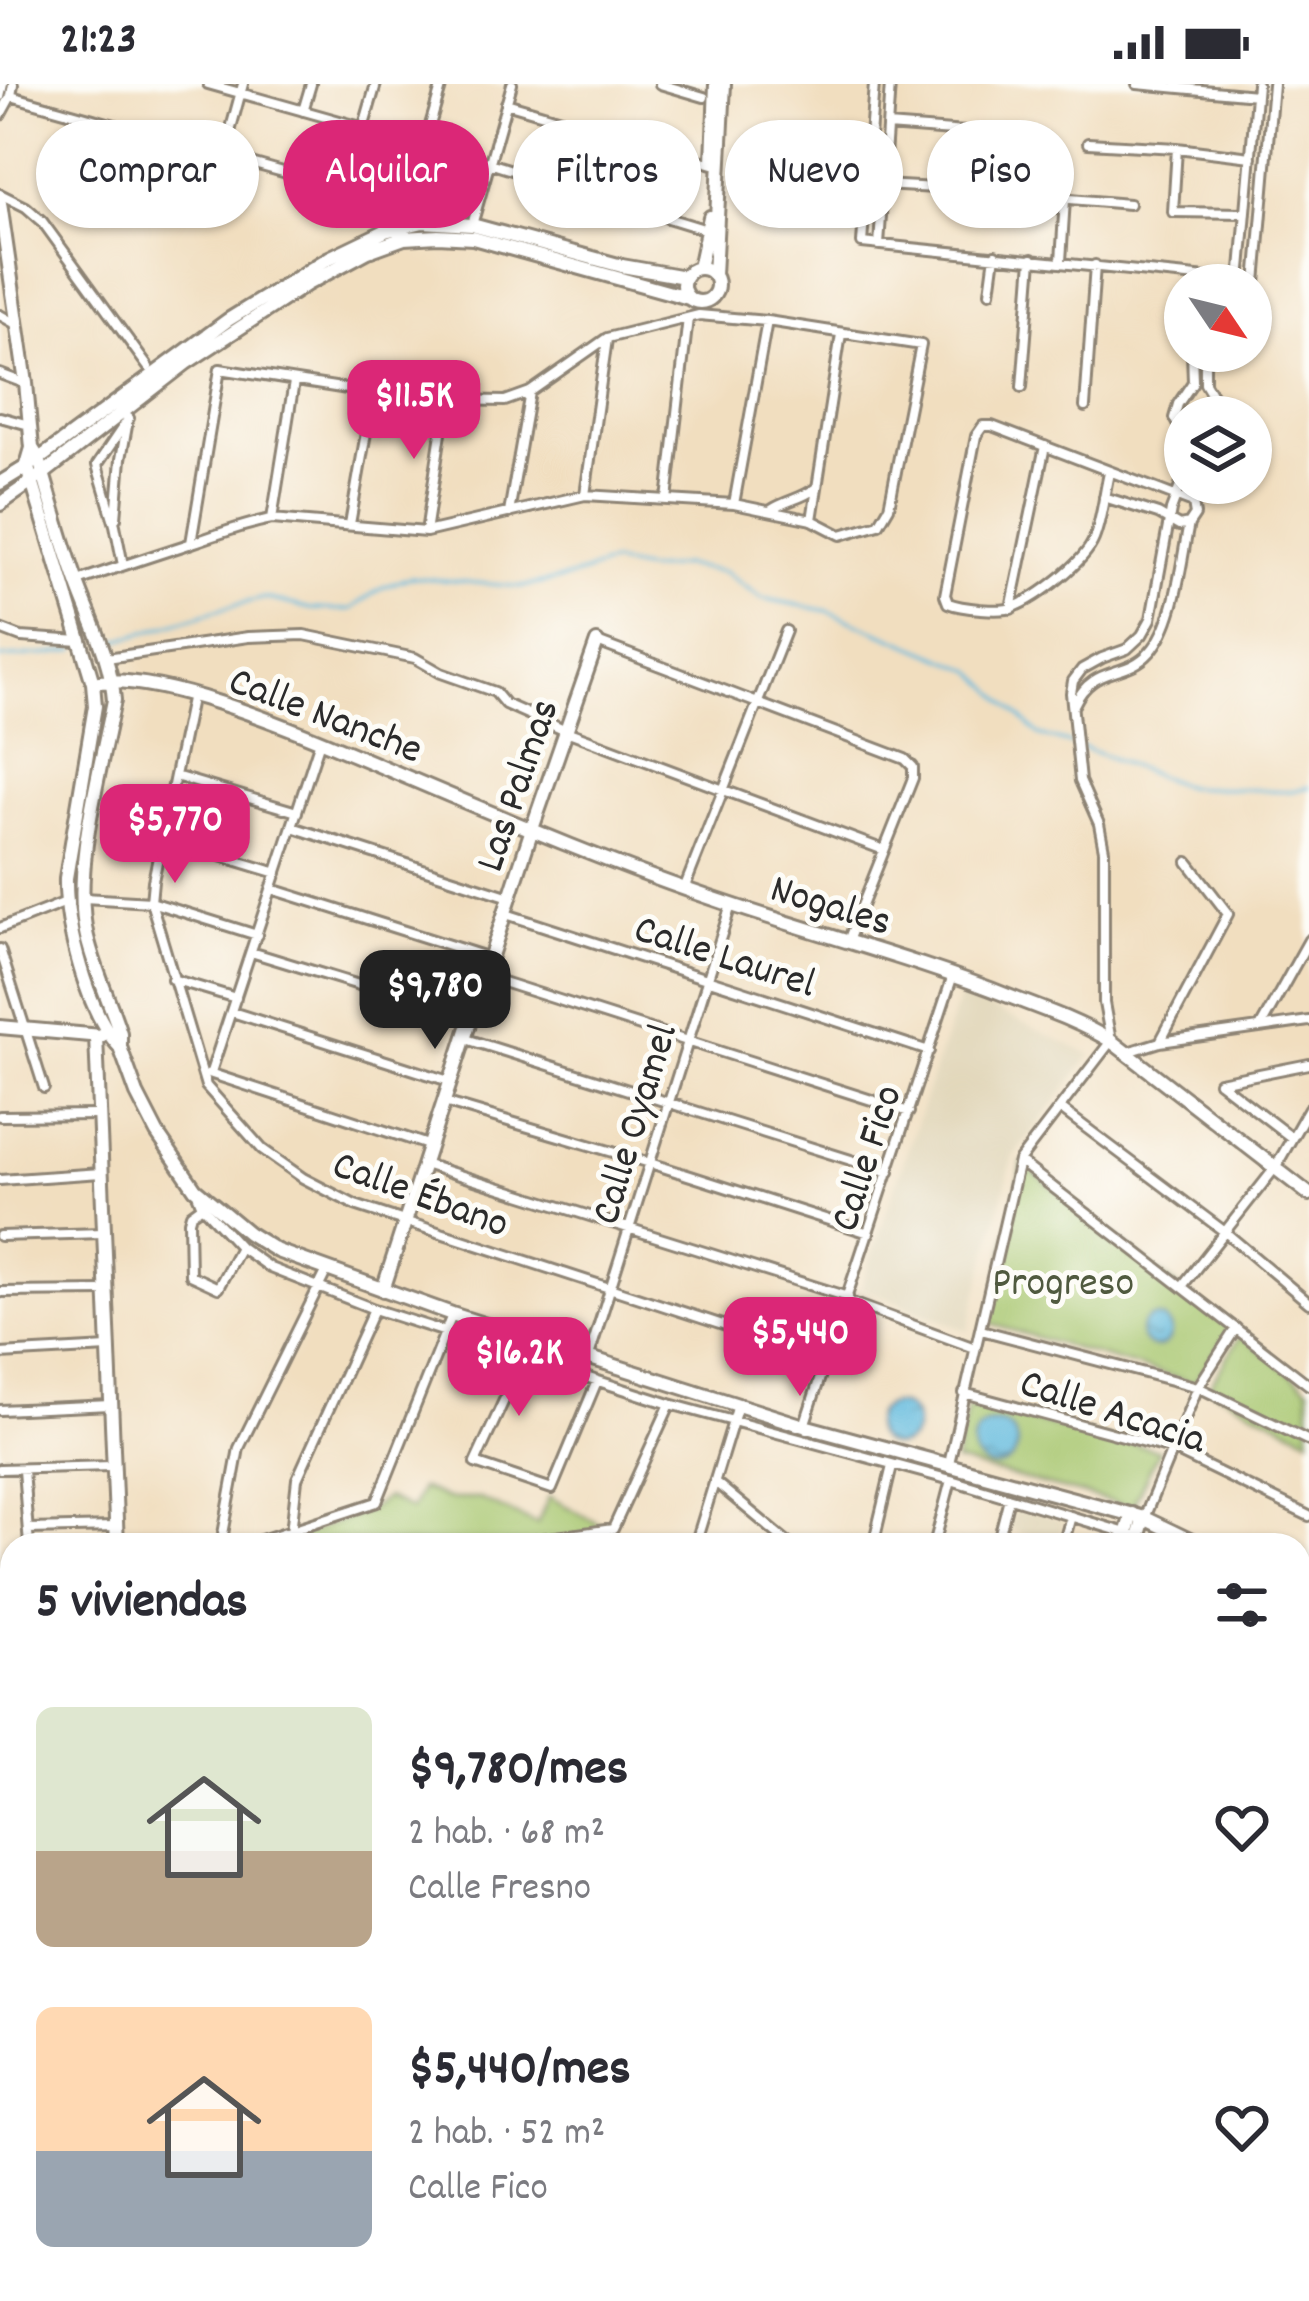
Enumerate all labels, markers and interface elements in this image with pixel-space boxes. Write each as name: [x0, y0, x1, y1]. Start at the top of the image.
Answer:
text: 21:23: [60, 10, 137, 74]
chip: Comprar: [36, 120, 259, 228]
chip: Alquilar: [283, 120, 489, 228]
chip: Filtros: [513, 120, 701, 228]
chip: Nuevo: [725, 120, 903, 228]
chip: Piso: [927, 120, 1074, 228]
north arrow: [1164, 264, 1272, 372]
map controls: [1164, 264, 1272, 504]
pin: $11.5K: [316, 360, 512, 462]
text: $11.5K: [374, 371, 454, 426]
button: layers: [1164, 396, 1272, 504]
street label: Calle Nanche: [219, 654, 430, 783]
street label: Las Palmas: [463, 692, 578, 881]
pin: $5,770: [77, 784, 273, 886]
text: $5,770: [127, 795, 223, 850]
street label: Nogales: [762, 862, 898, 955]
street label: Calle Laurel: [625, 902, 822, 1017]
pin: $9,780: [337, 950, 533, 1052]
text: $9,780: [387, 961, 483, 1016]
street label: Calle Oyamel: [579, 1017, 697, 1233]
street label: Calle Fico: [818, 1078, 921, 1240]
street label: Calle Ébano: [323, 1138, 516, 1257]
park label: Progreso: [992, 1256, 1134, 1316]
pin: $5,440: [702, 1297, 898, 1399]
text: $5,440: [751, 1308, 849, 1363]
pin: $16.2K: [421, 1317, 617, 1419]
text: $16.2K: [475, 1328, 563, 1383]
street label: Calle Acacia: [1011, 1356, 1214, 1473]
text: 5 viviendas: [36, 1569, 248, 1641]
icon: filters: [1209, 1572, 1275, 1638]
text: $9,780/mes: [408, 1736, 628, 1808]
icon: home: [132, 1755, 276, 1899]
icon: heart: [1209, 1794, 1275, 1860]
text: 2 hab. · 68 m²: [408, 1808, 605, 1863]
text: Calle Fresno: [408, 1863, 591, 1918]
text: $5,440/mes: [408, 2036, 631, 2108]
icon: home: [132, 2055, 276, 2199]
icon: heart: [1209, 2094, 1275, 2160]
text: 2 hab. · 52 m²: [408, 2108, 605, 2163]
text: Calle Fico: [408, 2163, 548, 2218]

